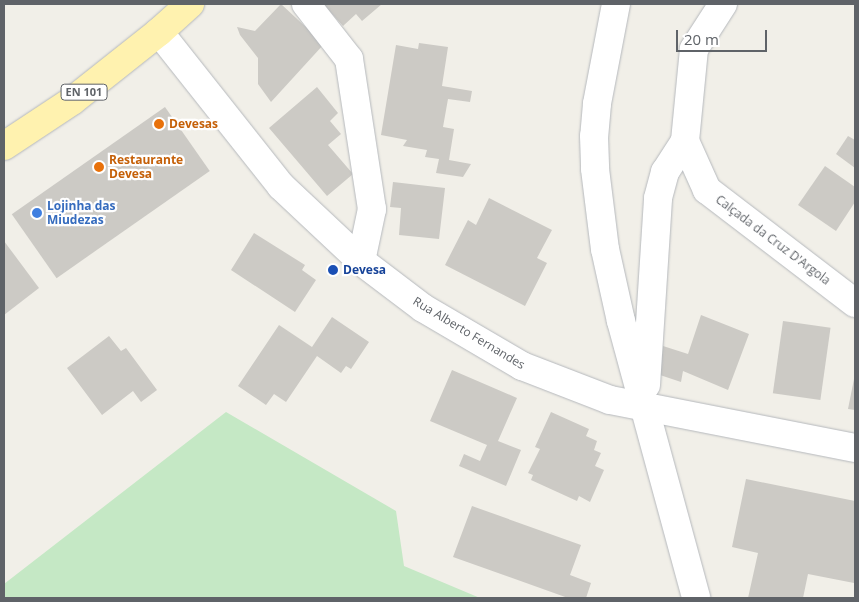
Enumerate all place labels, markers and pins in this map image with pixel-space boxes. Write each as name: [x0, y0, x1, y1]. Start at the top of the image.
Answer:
place label: Devesas: [169, 117, 218, 131]
marker: Devesas: [153, 118, 165, 130]
place label: Restaurante Devesa: [109, 153, 183, 181]
marker: Restaurante Devesa: [93, 161, 105, 173]
place label: Lojinha das Miudezas: [47, 199, 115, 227]
marker: Lojinha das Miudezas: [31, 207, 43, 219]
place label: Devesa: [343, 263, 386, 277]
marker: Devesa: [327, 264, 339, 276]

